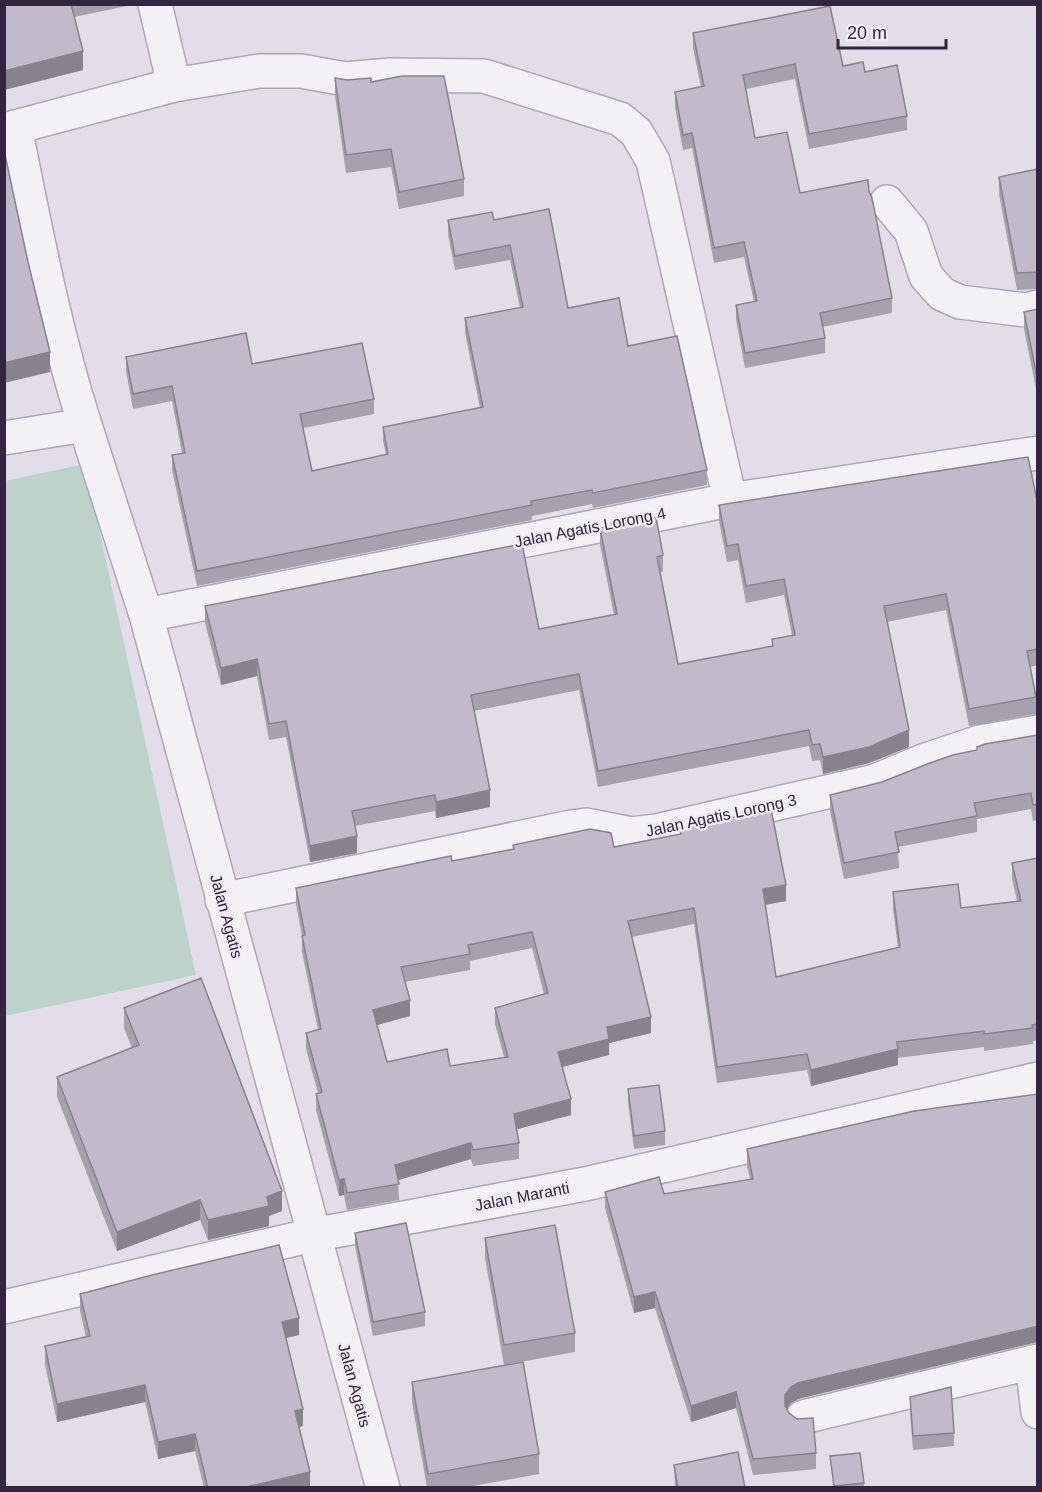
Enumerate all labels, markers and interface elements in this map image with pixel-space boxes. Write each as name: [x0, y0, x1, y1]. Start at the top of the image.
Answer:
scale bar: [838, 12, 946, 50]
text: 20 m: [847, 23, 887, 43]
street label: Jalan Agatis Lorong 4: [513, 504, 667, 551]
street label: Jalan Agatis Lorong 3: [644, 791, 798, 840]
street label: Jalan Agatis: [207, 872, 246, 960]
street label: Jalan Maranti: [473, 1179, 571, 1214]
street label: Jalan Agatis: [335, 1341, 374, 1429]

